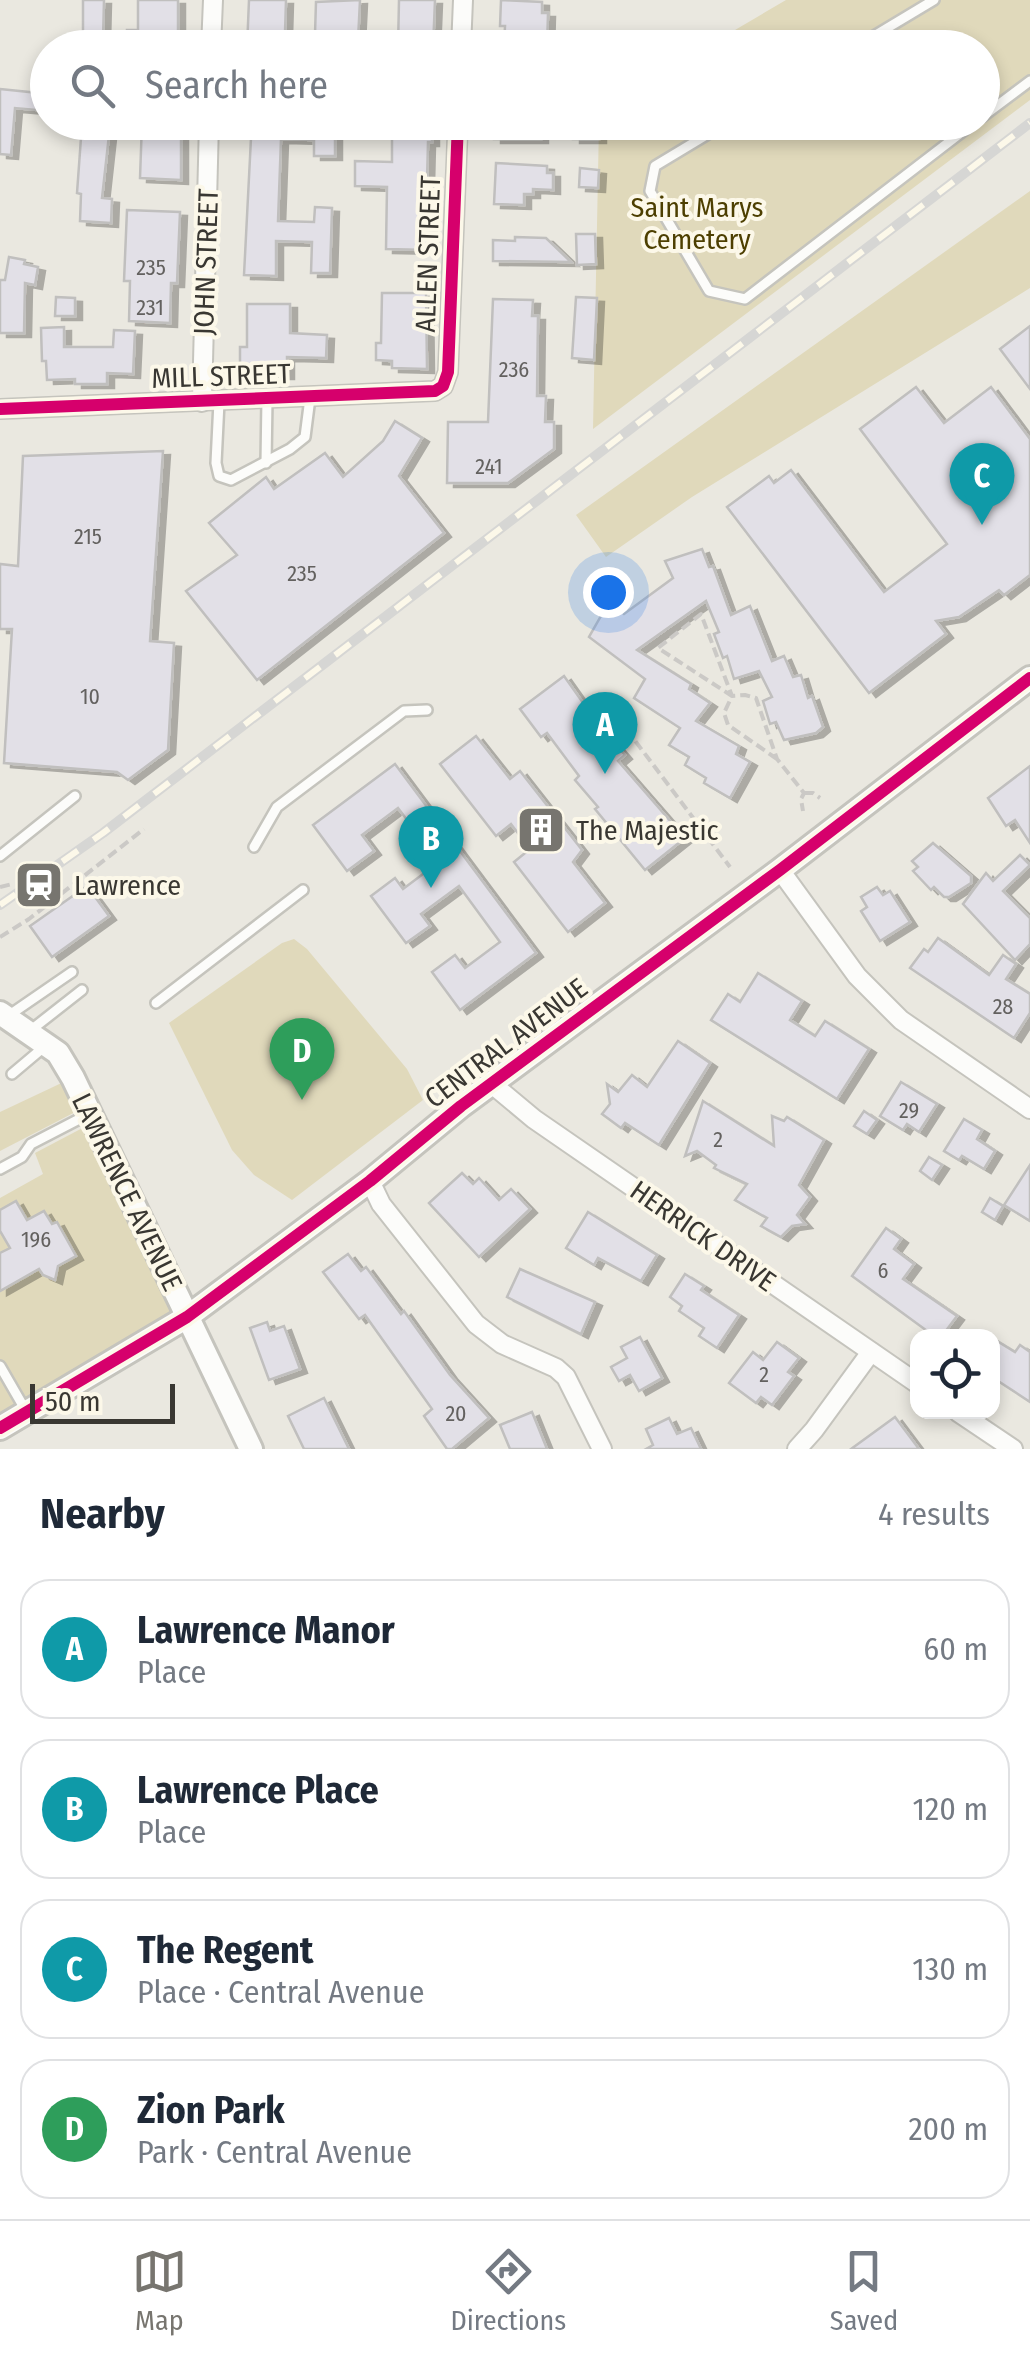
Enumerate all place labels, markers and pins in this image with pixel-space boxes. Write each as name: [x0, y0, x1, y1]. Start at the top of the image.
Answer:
pin: C: [950, 442, 1014, 525]
pin: A: [572, 692, 638, 774]
building icon: The Majestic: [515, 804, 567, 856]
pin: B: [398, 806, 464, 888]
place label: The Majestic: [576, 814, 719, 847]
station icon: Lawrence: [13, 859, 65, 911]
place label: Lawrence: [74, 869, 181, 902]
pin: D: [270, 1018, 334, 1100]

